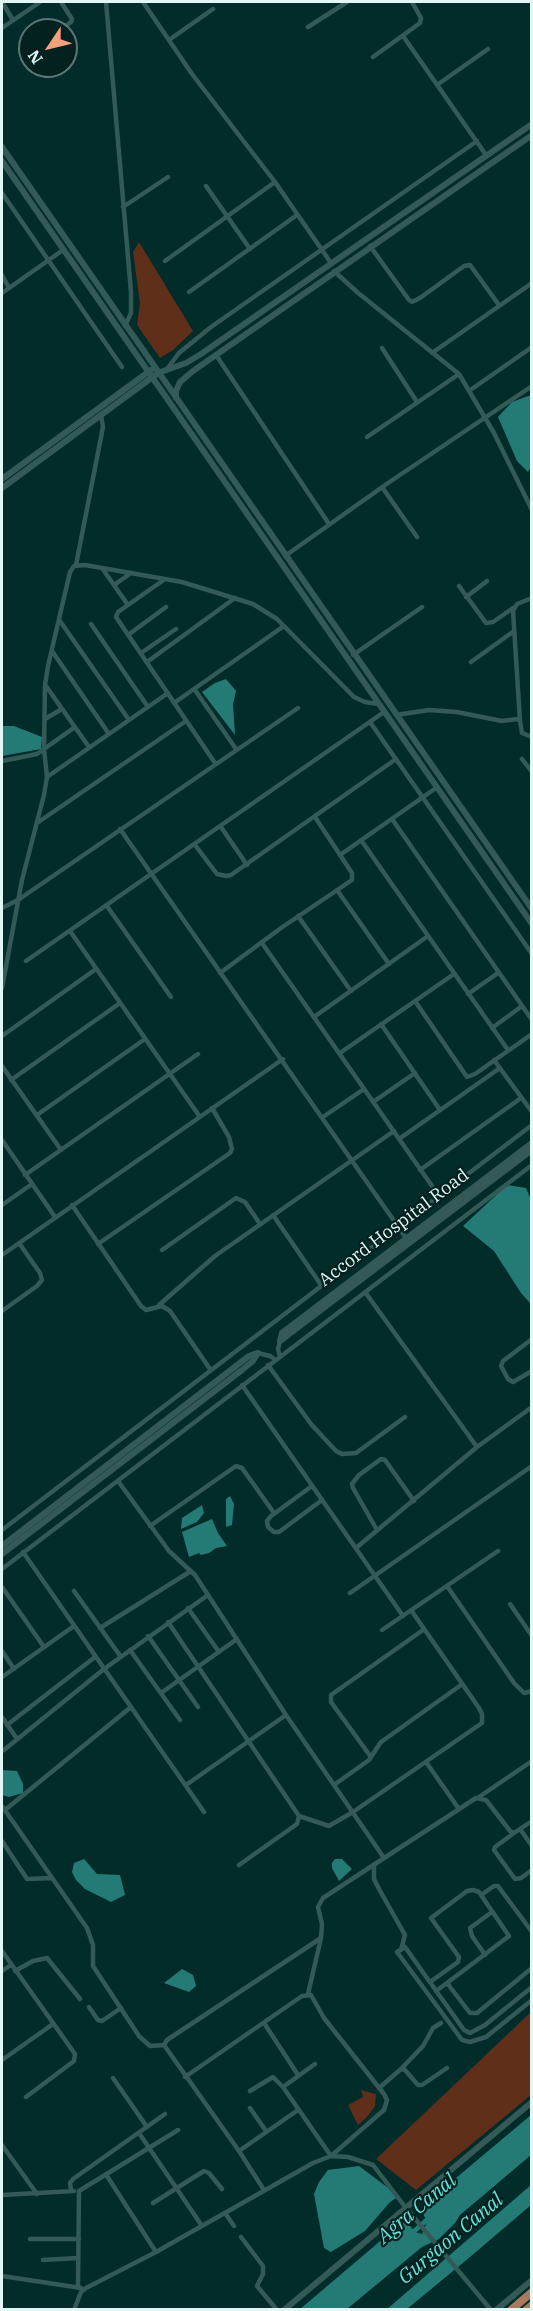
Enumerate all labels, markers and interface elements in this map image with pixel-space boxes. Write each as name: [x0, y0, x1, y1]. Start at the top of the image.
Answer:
north arrow: [18, 18, 78, 78]
text: N: [23, 46, 47, 68]
street label: Accord Hospital Road: [315, 1165, 473, 1291]
water label: Agra Canal: [373, 2169, 461, 2249]
water label: Gurgaon Canal: [394, 2188, 508, 2290]

